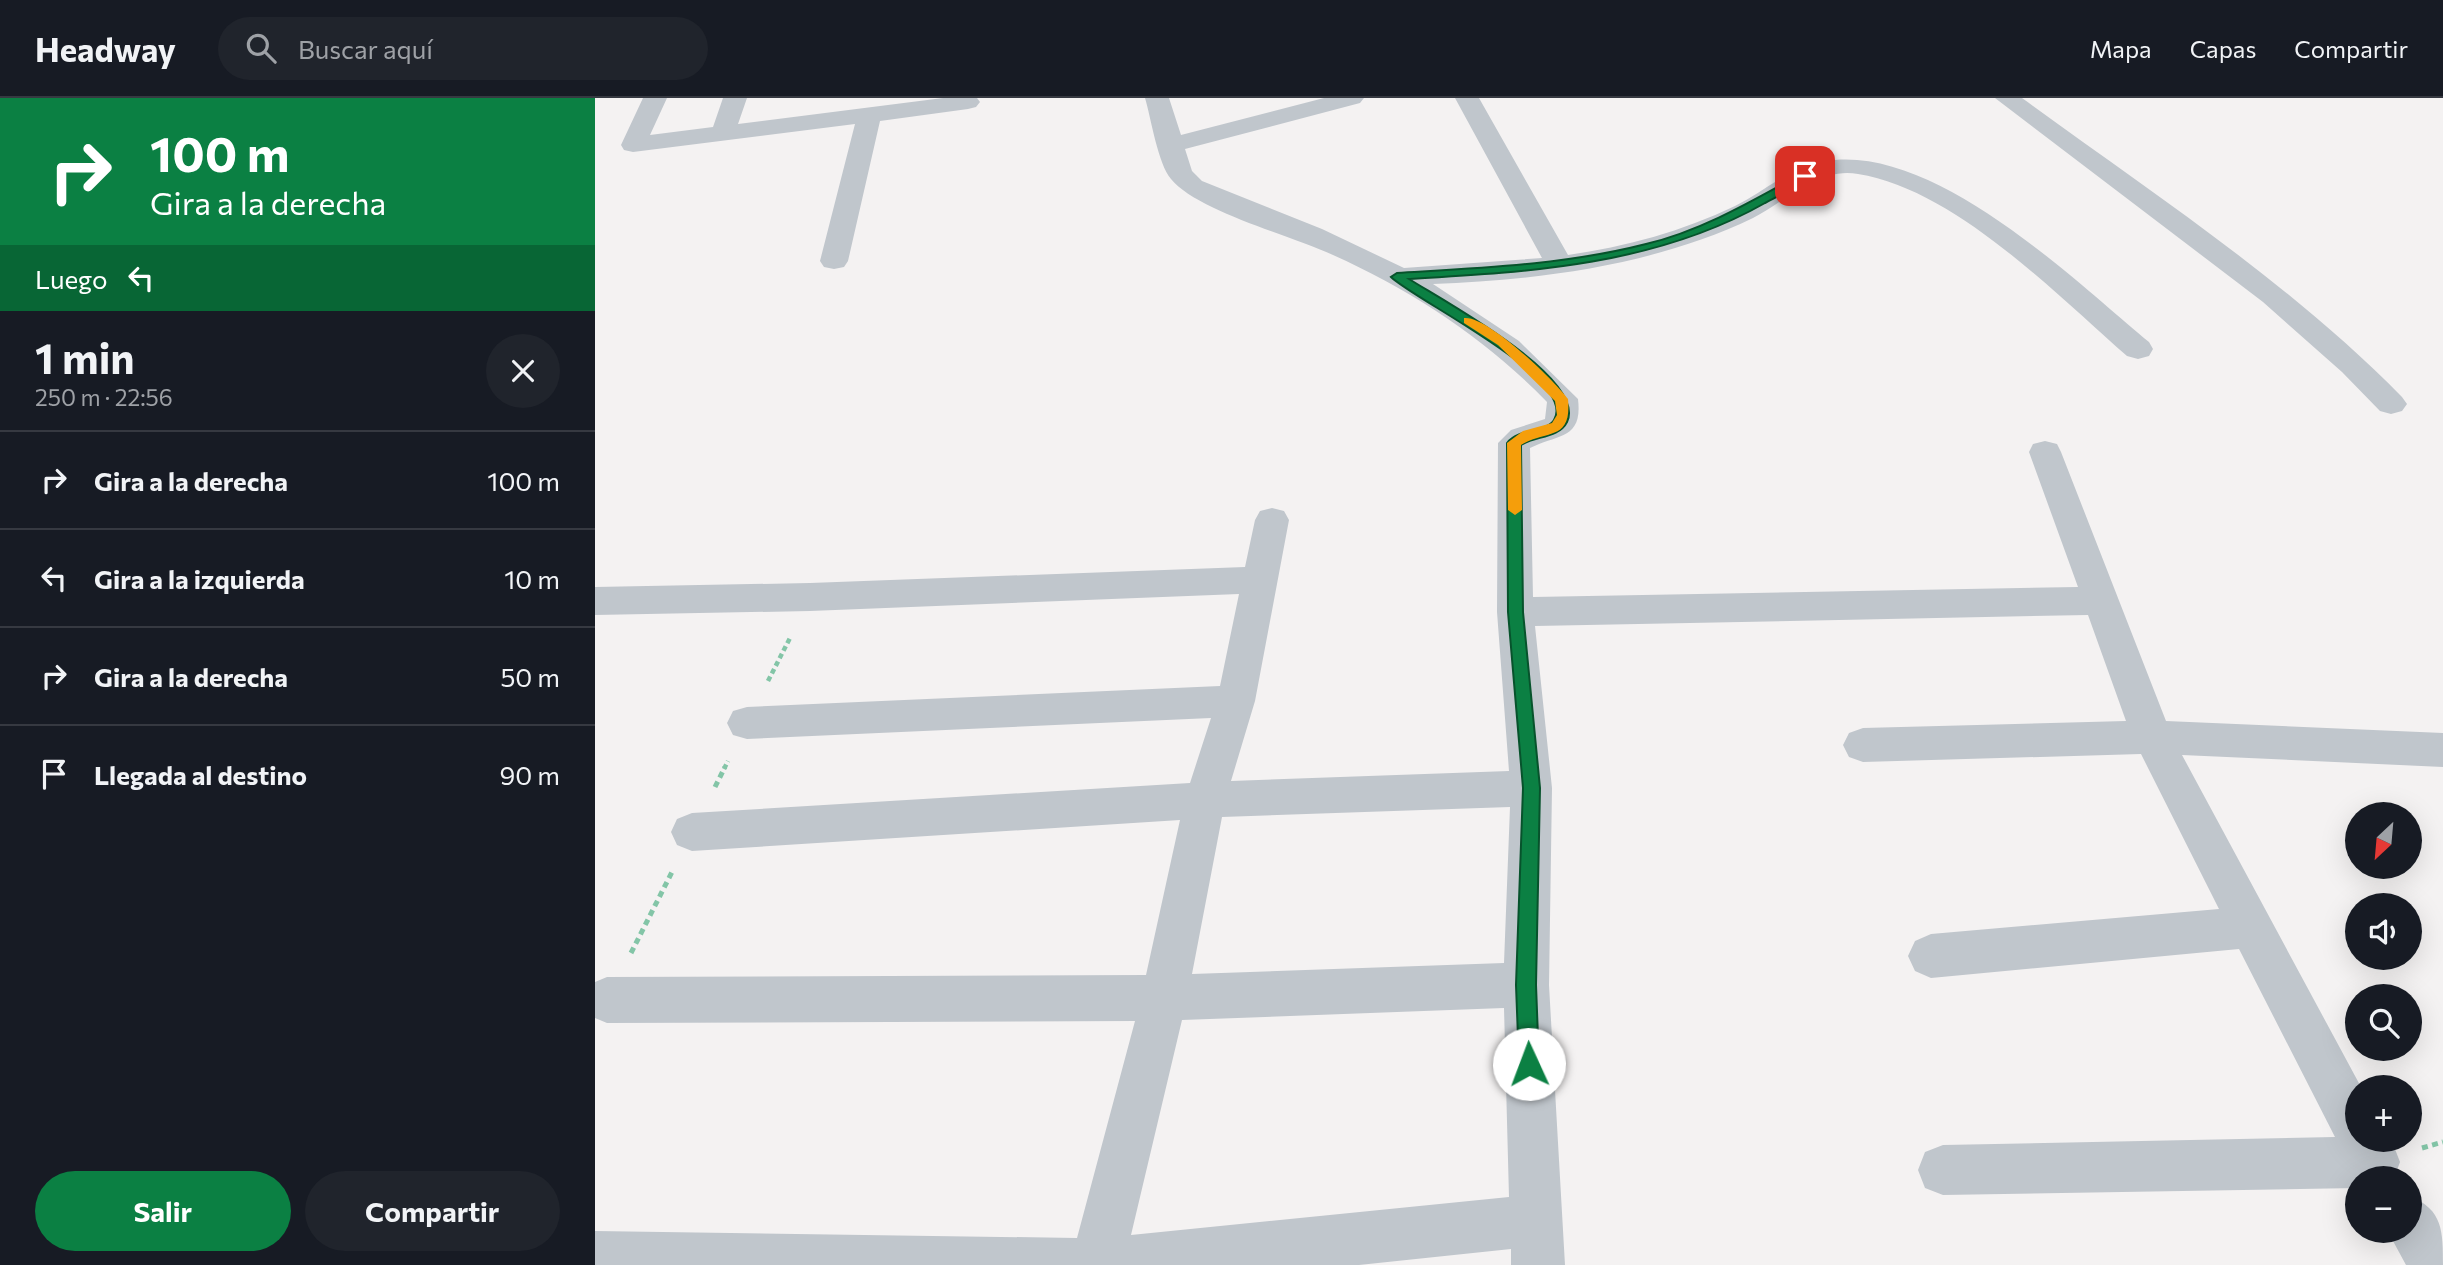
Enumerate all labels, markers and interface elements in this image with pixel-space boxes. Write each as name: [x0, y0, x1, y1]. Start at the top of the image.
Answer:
search box: [218, 17, 708, 80]
text: Headway: [35, 28, 176, 69]
icon: search: [242, 29, 280, 67]
text: Buscar aquí: [298, 33, 433, 64]
text: Mapa: [2090, 34, 2152, 63]
text: Capas: [2190, 34, 2256, 63]
text: Compartir: [2294, 34, 2408, 63]
text: 100 m: [150, 122, 289, 182]
icon: right: [35, 126, 126, 217]
pin: [1775, 146, 1835, 206]
icon: arrive: [1786, 157, 1824, 195]
text: Gira a la derecha: [150, 182, 386, 222]
icon: left: [122, 259, 160, 297]
text: Luego: [35, 263, 108, 294]
text: 1 min: [35, 331, 135, 383]
button: close: [486, 334, 560, 408]
text: 250 m · 22:56: [35, 383, 173, 411]
icon: right: [35, 461, 73, 499]
text: Gira a la derecha: [94, 465, 288, 496]
text: 100 m: [487, 465, 560, 496]
icon: left: [35, 559, 73, 597]
text: Gira a la izquierda: [94, 563, 305, 594]
text: 10 m: [504, 563, 560, 594]
icon: right: [35, 657, 73, 695]
text: Gira a la derecha: [94, 661, 288, 692]
text: 50 m: [500, 661, 560, 692]
icon: arrive: [35, 755, 73, 793]
text: Llegada al destino: [94, 759, 307, 790]
text: 90 m: [500, 759, 560, 790]
north arrow: [2345, 802, 2422, 878]
map controls: [2345, 802, 2422, 1243]
button: sound: [2345, 893, 2422, 970]
button: search: [2345, 984, 2422, 1061]
position arrow: [1492, 1027, 1566, 1101]
button: +: [2345, 1075, 2422, 1152]
button: −: [2345, 1166, 2422, 1243]
button: Salir: [35, 1171, 291, 1251]
button: Compartir: [305, 1171, 560, 1251]

